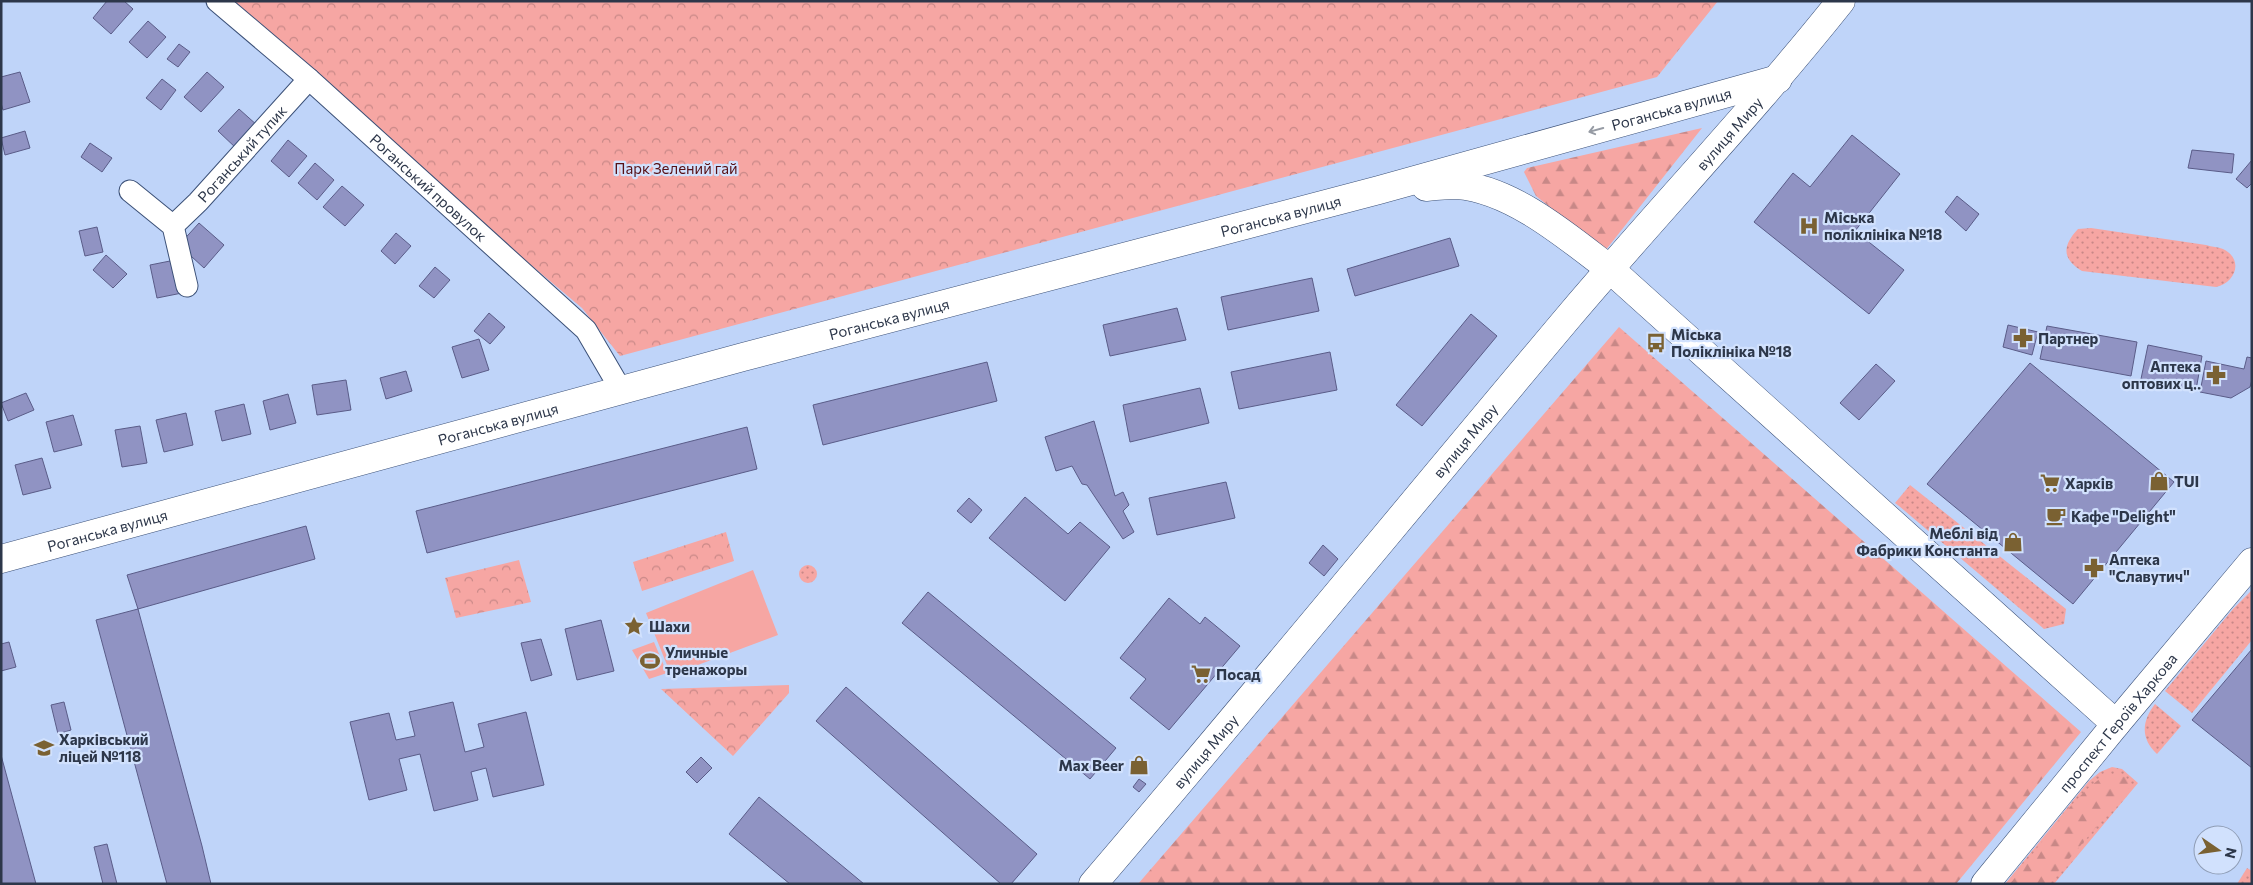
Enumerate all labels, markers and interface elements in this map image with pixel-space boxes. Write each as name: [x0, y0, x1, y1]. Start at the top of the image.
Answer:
street label: Роганська вулиця: [1609, 83, 1733, 134]
street label: вулиця Миру: [1692, 93, 1766, 174]
street label: Роганський тупик: [193, 101, 290, 206]
one-way arrow: [1588, 125, 1604, 135]
street label: Роганський провулок: [366, 130, 491, 245]
park label: Парк Зелений гай: [614, 159, 738, 177]
street label: Роганська вулиця: [1219, 191, 1343, 240]
place label: Міська поліклініка №18: [1824, 208, 1942, 243]
hospital icon: Міська поліклініка №18: [1798, 215, 1820, 237]
street label: Роганська вулиця: [827, 294, 951, 343]
place label: Міська Поліклініка №18: [1671, 325, 1792, 360]
pharmacy icon: Партнер: [2012, 327, 2034, 349]
place label: Партнер: [2038, 329, 2099, 347]
bus stop icon: Міська Поліклініка №18: [1645, 332, 1667, 354]
place label: Аптека оптових ц‥: [2122, 357, 2201, 392]
pharmacy icon: Аптека оптових ц‥: [2205, 364, 2227, 386]
street label: Роганська вулиця: [436, 399, 560, 449]
street label: вулиця Миру: [1429, 399, 1501, 481]
shop icon: TUI: [2148, 470, 2170, 492]
supermarket icon: Харків: [2039, 472, 2061, 494]
place label: TUI: [2174, 472, 2199, 490]
place label: Харків: [2065, 474, 2113, 492]
street label: Роганська вулиця: [45, 505, 169, 555]
cafe icon: Кафе "Delight": [2045, 505, 2067, 527]
place label: Кафе "Delight": [2071, 507, 2176, 525]
place label: Меблі від Фабрики Константа: [1856, 524, 1999, 559]
shop icon: Меблі від Фабрики Константа: [2002, 531, 2024, 553]
place label: Аптека "Славутич": [2109, 550, 2190, 585]
pharmacy icon: Аптека "Славутич": [2083, 557, 2105, 579]
place icon: Шахи: [623, 615, 645, 637]
place label: Шахи: [649, 617, 690, 635]
place label: Уличные тренажоры: [665, 643, 747, 678]
street label: проспект Героїв Харкова: [2055, 649, 2181, 796]
sports icon: Уличные тренажоры: [639, 650, 661, 672]
supermarket icon: Посад: [1190, 663, 1212, 685]
place label: Посад: [1216, 665, 1261, 683]
street label: вулиця Миру: [1169, 710, 1242, 792]
place label: Харківський ліцей №118: [59, 730, 149, 765]
school or university icon: Харківський ліцей №118: [33, 737, 55, 759]
shop icon: Max Beer: [1128, 754, 1150, 776]
place label: Max Beer: [1059, 756, 1124, 774]
north arrow: [2193, 825, 2243, 875]
text: N: [2222, 846, 2241, 860]

